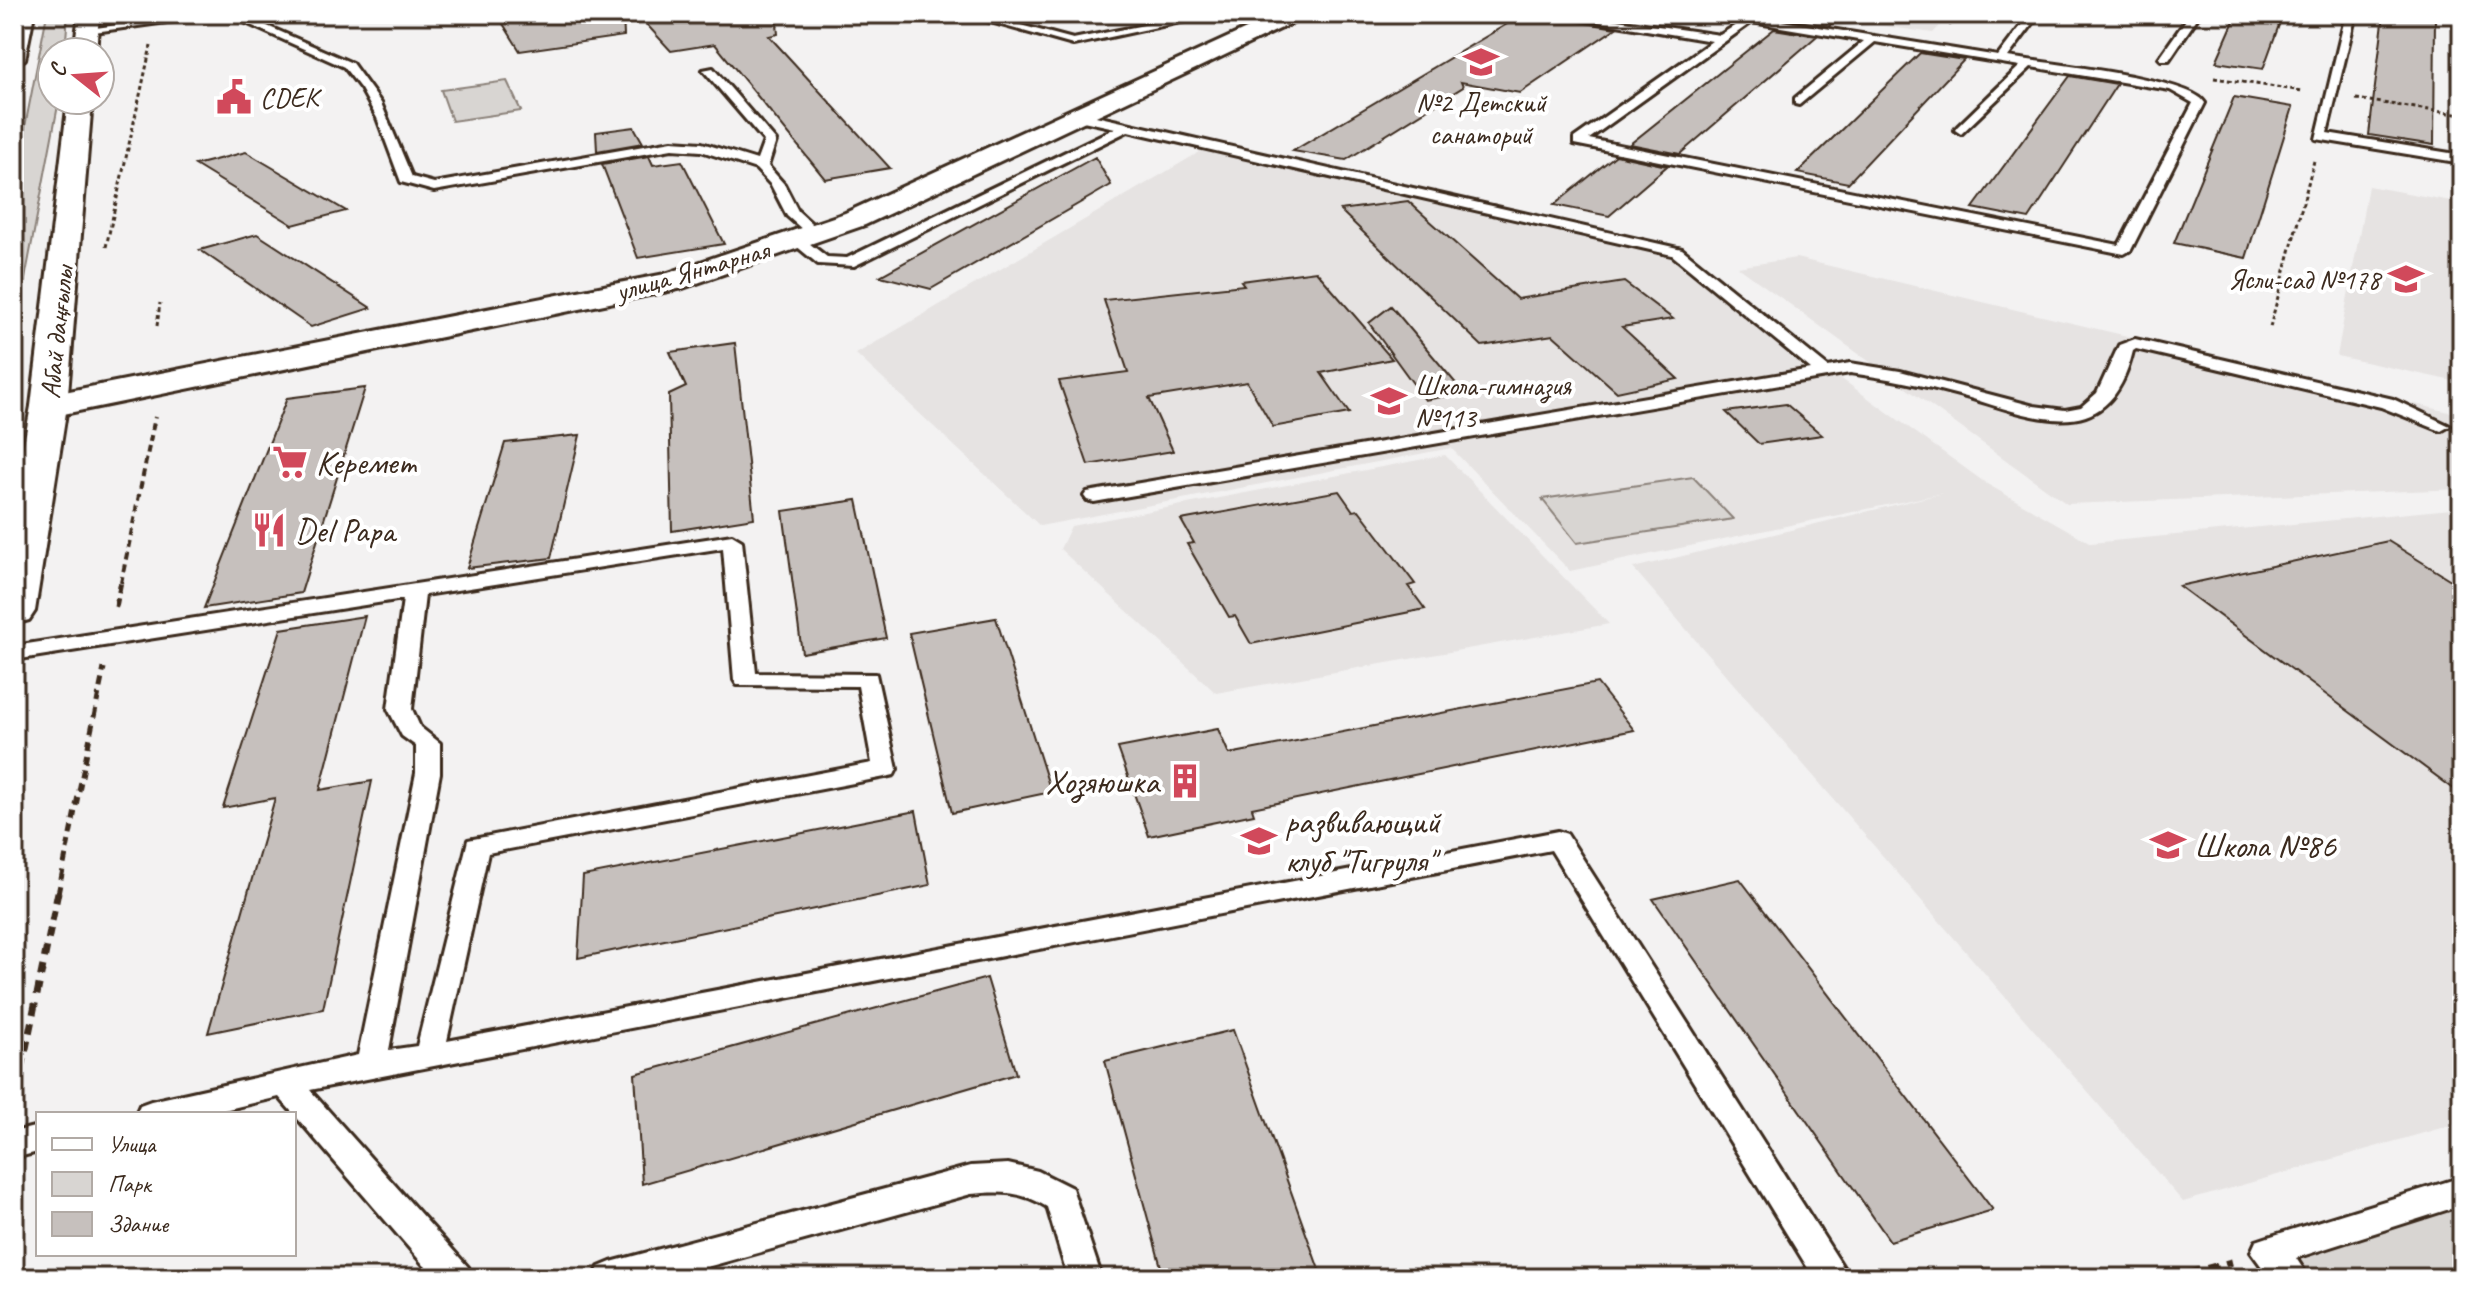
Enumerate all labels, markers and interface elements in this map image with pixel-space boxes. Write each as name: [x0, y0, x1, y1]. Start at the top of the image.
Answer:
north arrow: [36, 36, 116, 116]
school or university icon: №2 Детский санаторий: [1462, 43, 1500, 81]
text: С: [43, 58, 74, 80]
public building icon: CDEK: [215, 78, 253, 116]
place label: CDEK: [260, 80, 322, 115]
place label: №2 Детский санаторий: [1416, 85, 1547, 152]
street label: улица Янтарная: [610, 231, 775, 310]
school or university icon: Ясли-сад №178: [2387, 260, 2425, 298]
street label: Абай даңғылы: [32, 262, 81, 400]
place label: Ясли-сад №178: [2228, 262, 2382, 297]
place label: Школа-гимназия №113: [1415, 368, 1572, 435]
school or university icon: Школа-гимназия №113: [1370, 382, 1408, 420]
place label: Керемет: [316, 441, 417, 484]
supermarket icon: Керемет: [271, 443, 309, 481]
place label: Del Papa: [295, 509, 398, 552]
restaurant icon: Del Papa: [250, 511, 288, 549]
place label: Хозяюшка: [1046, 760, 1161, 803]
building icon: Хозяюшка: [1166, 762, 1204, 800]
place label: развивающий клуб "Тигруля": [1285, 800, 1442, 882]
school or university icon: развивающий клуб "Тигруля": [1240, 822, 1278, 860]
place label: Школа №86: [2194, 824, 2338, 867]
school or university icon: Школа №86: [2149, 826, 2187, 864]
legend: [36, 1112, 296, 1256]
text: Улица: [108, 1129, 157, 1159]
text: Парк: [108, 1169, 153, 1199]
text: Здание: [108, 1209, 170, 1239]

